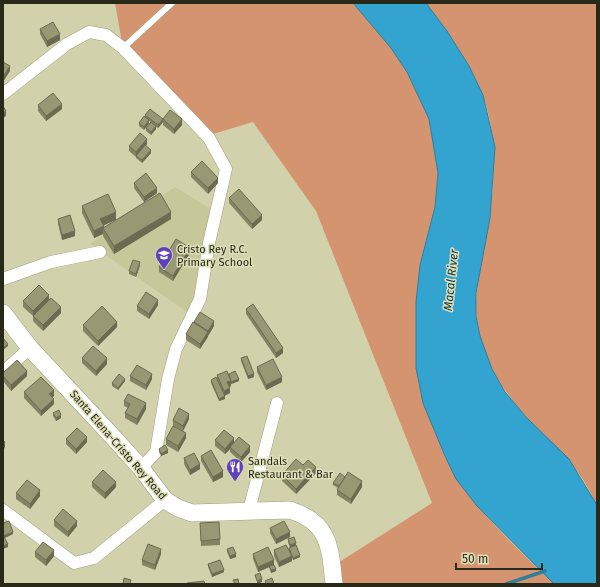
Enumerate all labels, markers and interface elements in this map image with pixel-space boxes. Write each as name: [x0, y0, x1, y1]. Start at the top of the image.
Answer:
place label: Cristo Rey R.C. Primary School: [177, 243, 252, 269]
school or university icon: Cristo Rey R.C. Primary School: [154, 245, 174, 270]
water label: Macal River: [441, 248, 461, 312]
street label: Santa Elena-Cristo Rey Road: [67, 388, 169, 502]
place label: Sandals Restaurant & Bar: [248, 455, 334, 481]
restaurant icon: Sandals Restaurant & Bar: [225, 457, 245, 482]
scale bar: [456, 545, 542, 571]
text: 50 m: [462, 552, 488, 566]

